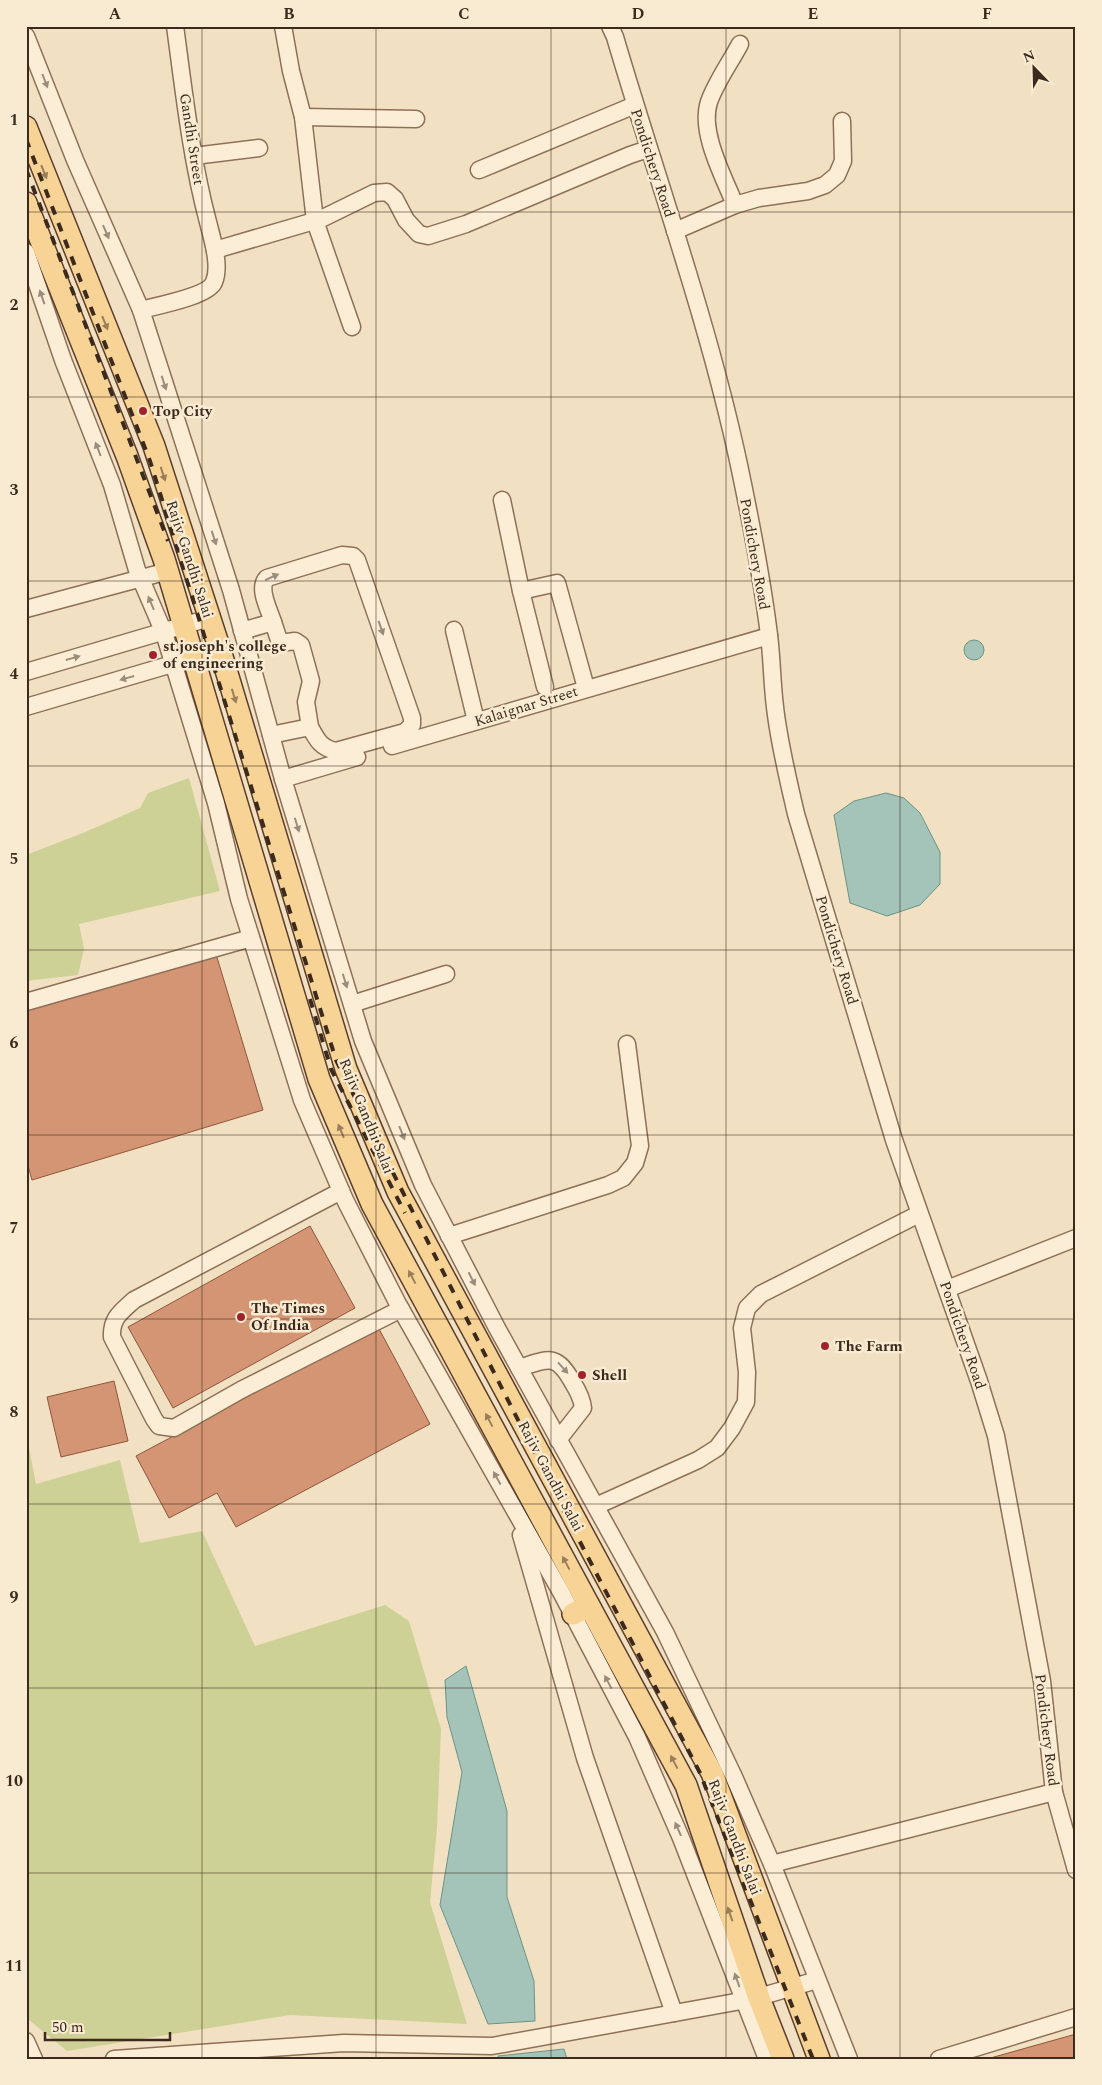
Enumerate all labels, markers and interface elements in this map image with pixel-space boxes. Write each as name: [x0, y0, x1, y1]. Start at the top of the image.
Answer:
text: A: [109, 2, 122, 26]
text: B: [283, 2, 295, 26]
text: C: [458, 2, 470, 26]
text: D: [632, 2, 645, 26]
text: E: [808, 2, 818, 26]
text: F: [982, 2, 992, 26]
north arrow: [1010, 42, 1060, 92]
text: N: [1020, 45, 1038, 68]
one-way arrow: [41, 74, 49, 89]
street label: Gandhi Street: [173, 92, 210, 187]
street label: Pondichery Road: [624, 106, 681, 220]
text: 1: [10, 108, 18, 132]
one-way arrow: [41, 165, 49, 179]
one-way arrow: [103, 225, 111, 239]
one-way arrow: [38, 289, 46, 304]
text: 2: [10, 293, 19, 317]
one-way arrow: [101, 316, 109, 331]
one-way arrow: [161, 376, 169, 391]
place label: Top City: [153, 400, 213, 423]
marker: Top City: [137, 405, 149, 417]
one-way arrow: [94, 441, 102, 456]
one-way arrow: [160, 467, 168, 482]
text: 3: [10, 478, 19, 502]
street label: Pondichery Road: [733, 496, 776, 612]
street label: Rajiv Gandhi Salai: [160, 497, 219, 621]
one-way arrow: [211, 530, 219, 545]
one-way arrow: [265, 573, 279, 581]
one-way arrow: [146, 596, 154, 610]
one-way arrow: [378, 621, 385, 636]
place label: st.joseph's college of engineering: [163, 635, 287, 675]
marker: st.joseph's college of engineering: [147, 649, 159, 661]
one-way arrow: [66, 654, 81, 662]
text: 4: [10, 662, 19, 686]
one-way arrow: [119, 675, 134, 683]
street label: Kalaignar Street: [471, 680, 581, 733]
one-way arrow: [230, 689, 238, 704]
one-way arrow: [294, 818, 302, 833]
text: 5: [10, 847, 18, 871]
street label: Pondichery Road: [809, 893, 864, 1008]
one-way arrow: [342, 973, 350, 988]
text: 6: [10, 1031, 19, 1055]
street label: Rajiv Gandhi Salai: [333, 1055, 400, 1177]
one-way arrow: [337, 1124, 345, 1138]
one-way arrow: [398, 1126, 406, 1140]
text: 7: [10, 1216, 19, 1240]
one-way arrow: [408, 1270, 416, 1285]
one-way arrow: [468, 1272, 476, 1286]
street label: Pondichery Road: [933, 1278, 992, 1392]
place label: The Times Of India: [251, 1297, 325, 1337]
marker: The Times Of India: [235, 1311, 247, 1323]
place label: The Farm: [835, 1335, 903, 1358]
marker: The Farm: [819, 1340, 831, 1352]
one-way arrow: [557, 1362, 569, 1374]
place label: Shell: [592, 1364, 627, 1387]
marker: Shell: [576, 1369, 588, 1381]
text: 8: [10, 1400, 19, 1424]
one-way arrow: [485, 1413, 493, 1428]
street label: Rajiv Gandhi Salai: [512, 1417, 590, 1536]
one-way arrow: [493, 1471, 501, 1485]
one-way arrow: [562, 1556, 570, 1571]
text: 9: [10, 1585, 19, 1609]
street label: Pondichery Road: [1028, 1673, 1065, 1788]
one-way arrow: [604, 1675, 613, 1689]
one-way arrow: [670, 1755, 678, 1770]
text: 10: [5, 1769, 23, 1793]
street label: Rajiv Gandhi Salai: [702, 1776, 767, 1899]
one-way arrow: [673, 1822, 681, 1836]
one-way arrow: [726, 1907, 734, 1922]
text: 11: [5, 1954, 23, 1978]
one-way arrow: [733, 1973, 740, 1988]
scale bar: [45, 2010, 170, 2042]
text: 50 m: [52, 2016, 84, 2039]

